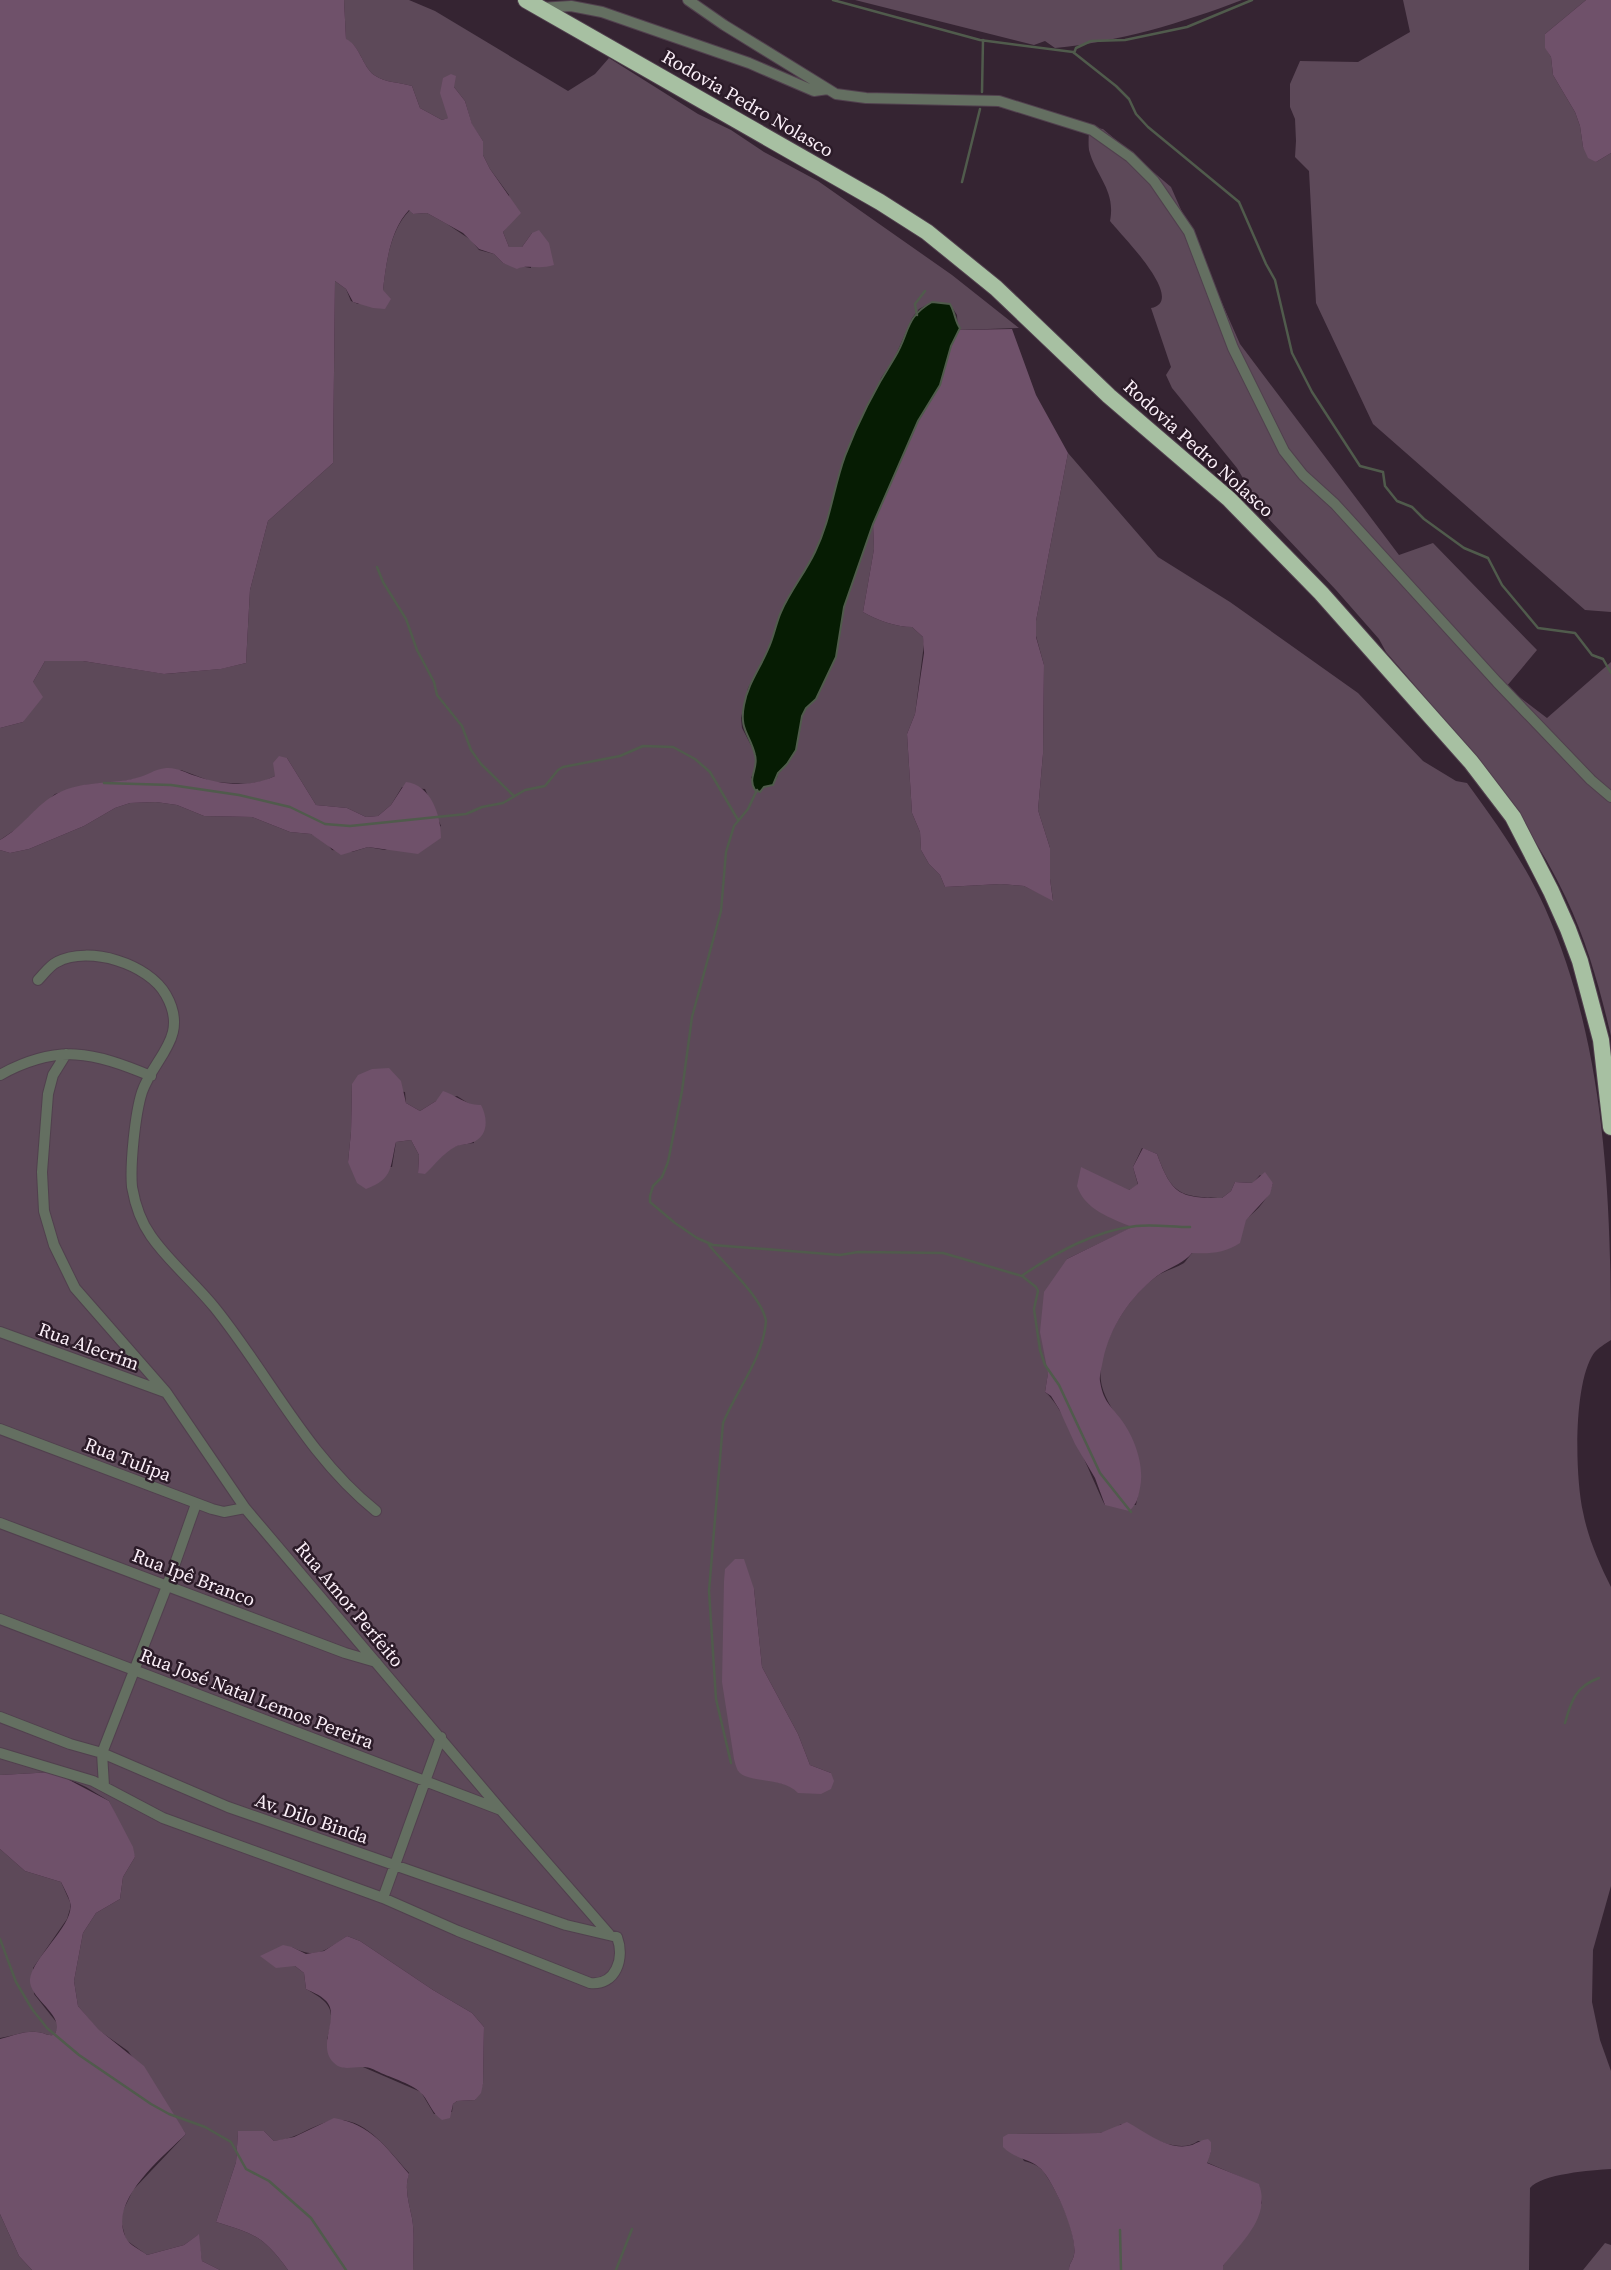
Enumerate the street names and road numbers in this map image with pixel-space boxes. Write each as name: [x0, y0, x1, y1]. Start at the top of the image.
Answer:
street label: Rodovia Pedro Nolasco: [657, 43, 839, 163]
street label: Rodovia Pedro Nolasco: [1118, 373, 1280, 523]
street label: Rua Alecrim: [35, 1316, 143, 1376]
street label: Rua Tulipa: [81, 1431, 175, 1488]
street label: Rua Amor Perfeito: [290, 1536, 410, 1672]
street label: Rua Ipê Branco: [129, 1542, 259, 1612]
street label: Rua José Natal Lemos Pereira: [136, 1641, 378, 1755]
street label: Av. Dilo Binda: [252, 1786, 373, 1850]

